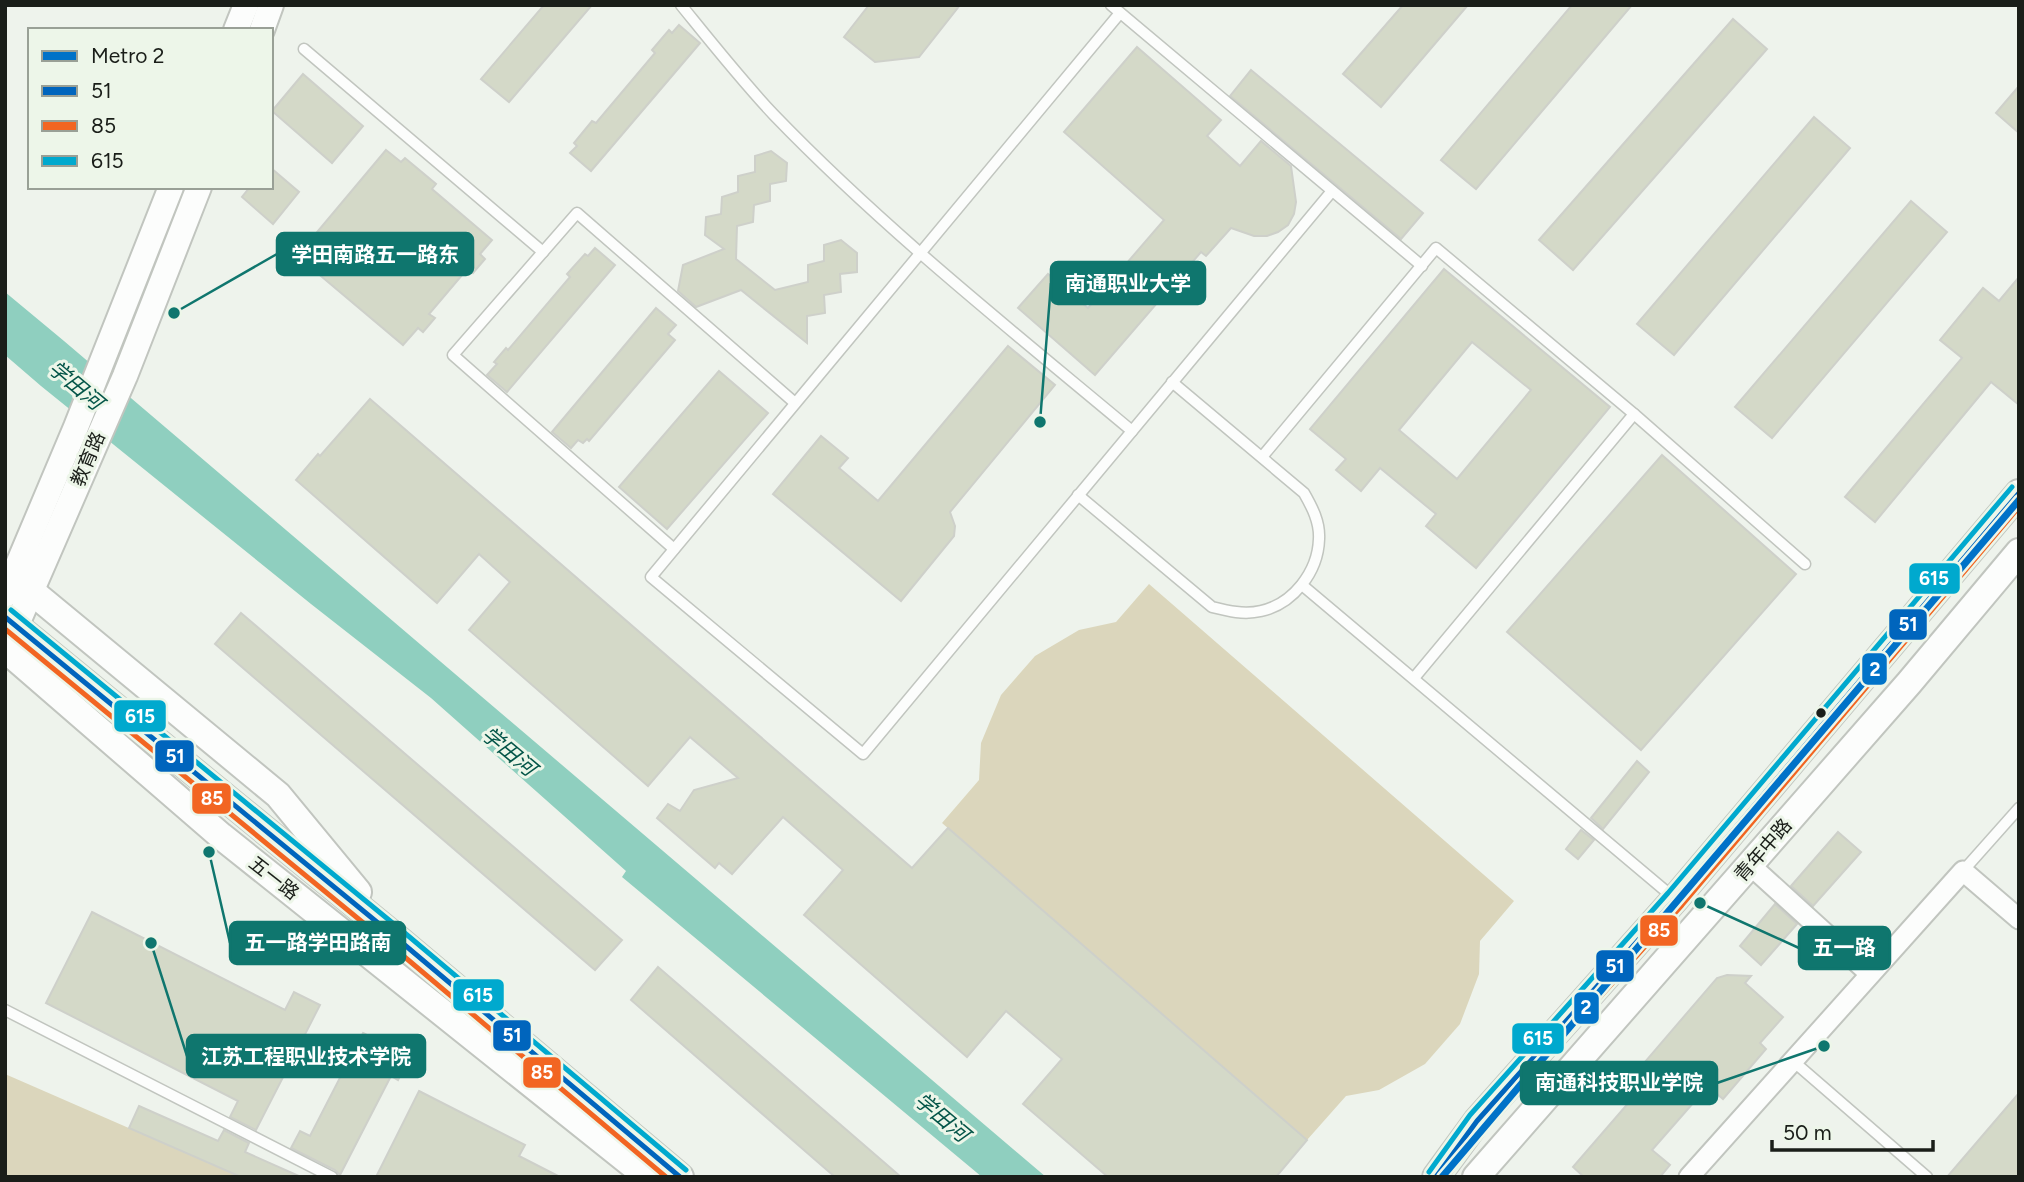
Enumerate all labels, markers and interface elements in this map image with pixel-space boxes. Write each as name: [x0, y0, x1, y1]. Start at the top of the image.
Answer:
legend: [28, 28, 273, 189]
text: Metro 2: [91, 43, 164, 68]
text: 51: [91, 78, 112, 103]
text: 85: [91, 113, 116, 138]
text: 615: [91, 148, 124, 173]
callout: 学田南路五一路东: [277, 233, 473, 275]
text: 学田南路五一路东: [291, 242, 459, 267]
callout: 南通职业大学: [1051, 262, 1205, 304]
text: 南通职业大学: [1065, 271, 1191, 296]
water label: 学田河: [44, 355, 111, 417]
street label: 教育路: [66, 428, 110, 490]
line badge: 615: [1908, 562, 1961, 595]
text: 615: [1919, 567, 1949, 590]
line badge: 51: [1888, 608, 1928, 641]
text: 51: [1898, 613, 1918, 636]
line badge: 2: [1861, 652, 1888, 686]
text: 2: [1869, 658, 1881, 681]
line badge: 615: [113, 699, 167, 733]
text: 615: [125, 705, 155, 728]
unlabelled marker: [1814, 706, 1828, 720]
water label: 学田河: [477, 721, 544, 783]
line badge: 51: [154, 739, 195, 773]
text: 51: [165, 745, 185, 768]
line badge: 85: [191, 782, 232, 815]
text: 85: [201, 787, 223, 810]
street label: 青年中路: [1729, 814, 1797, 886]
street label: 五一路: [244, 851, 304, 905]
line badge: 85: [1639, 914, 1679, 947]
text: 85: [1648, 919, 1670, 942]
callout: 五一路学田路南: [230, 922, 405, 964]
callout: 五一路: [1799, 927, 1890, 969]
text: 五一路学田路南: [245, 930, 392, 955]
text: 五一路: [1813, 935, 1876, 960]
line badge: 51: [1595, 949, 1635, 983]
text: 51: [1605, 955, 1625, 978]
line badge: 615: [452, 978, 505, 1012]
text: 615: [463, 984, 493, 1007]
line badge: 2: [1573, 991, 1600, 1025]
text: 2: [1580, 996, 1592, 1019]
line badge: 51: [492, 1019, 532, 1052]
line badge: 615: [1511, 1022, 1565, 1055]
text: 51: [502, 1024, 522, 1047]
text: 615: [1523, 1027, 1553, 1050]
callout: 江苏工程职业技术学院: [187, 1035, 425, 1077]
text: 江苏工程职业技术学院: [201, 1044, 411, 1069]
line badge: 85: [522, 1056, 562, 1089]
text: 85: [531, 1061, 553, 1084]
callout: 南通科技职业学院: [1521, 1062, 1717, 1104]
text: 南通科技职业学院: [1535, 1070, 1703, 1095]
water label: 学田河: [910, 1087, 977, 1149]
scale bar: [1772, 1108, 1933, 1152]
text: 50 m: [1783, 1120, 1832, 1145]

